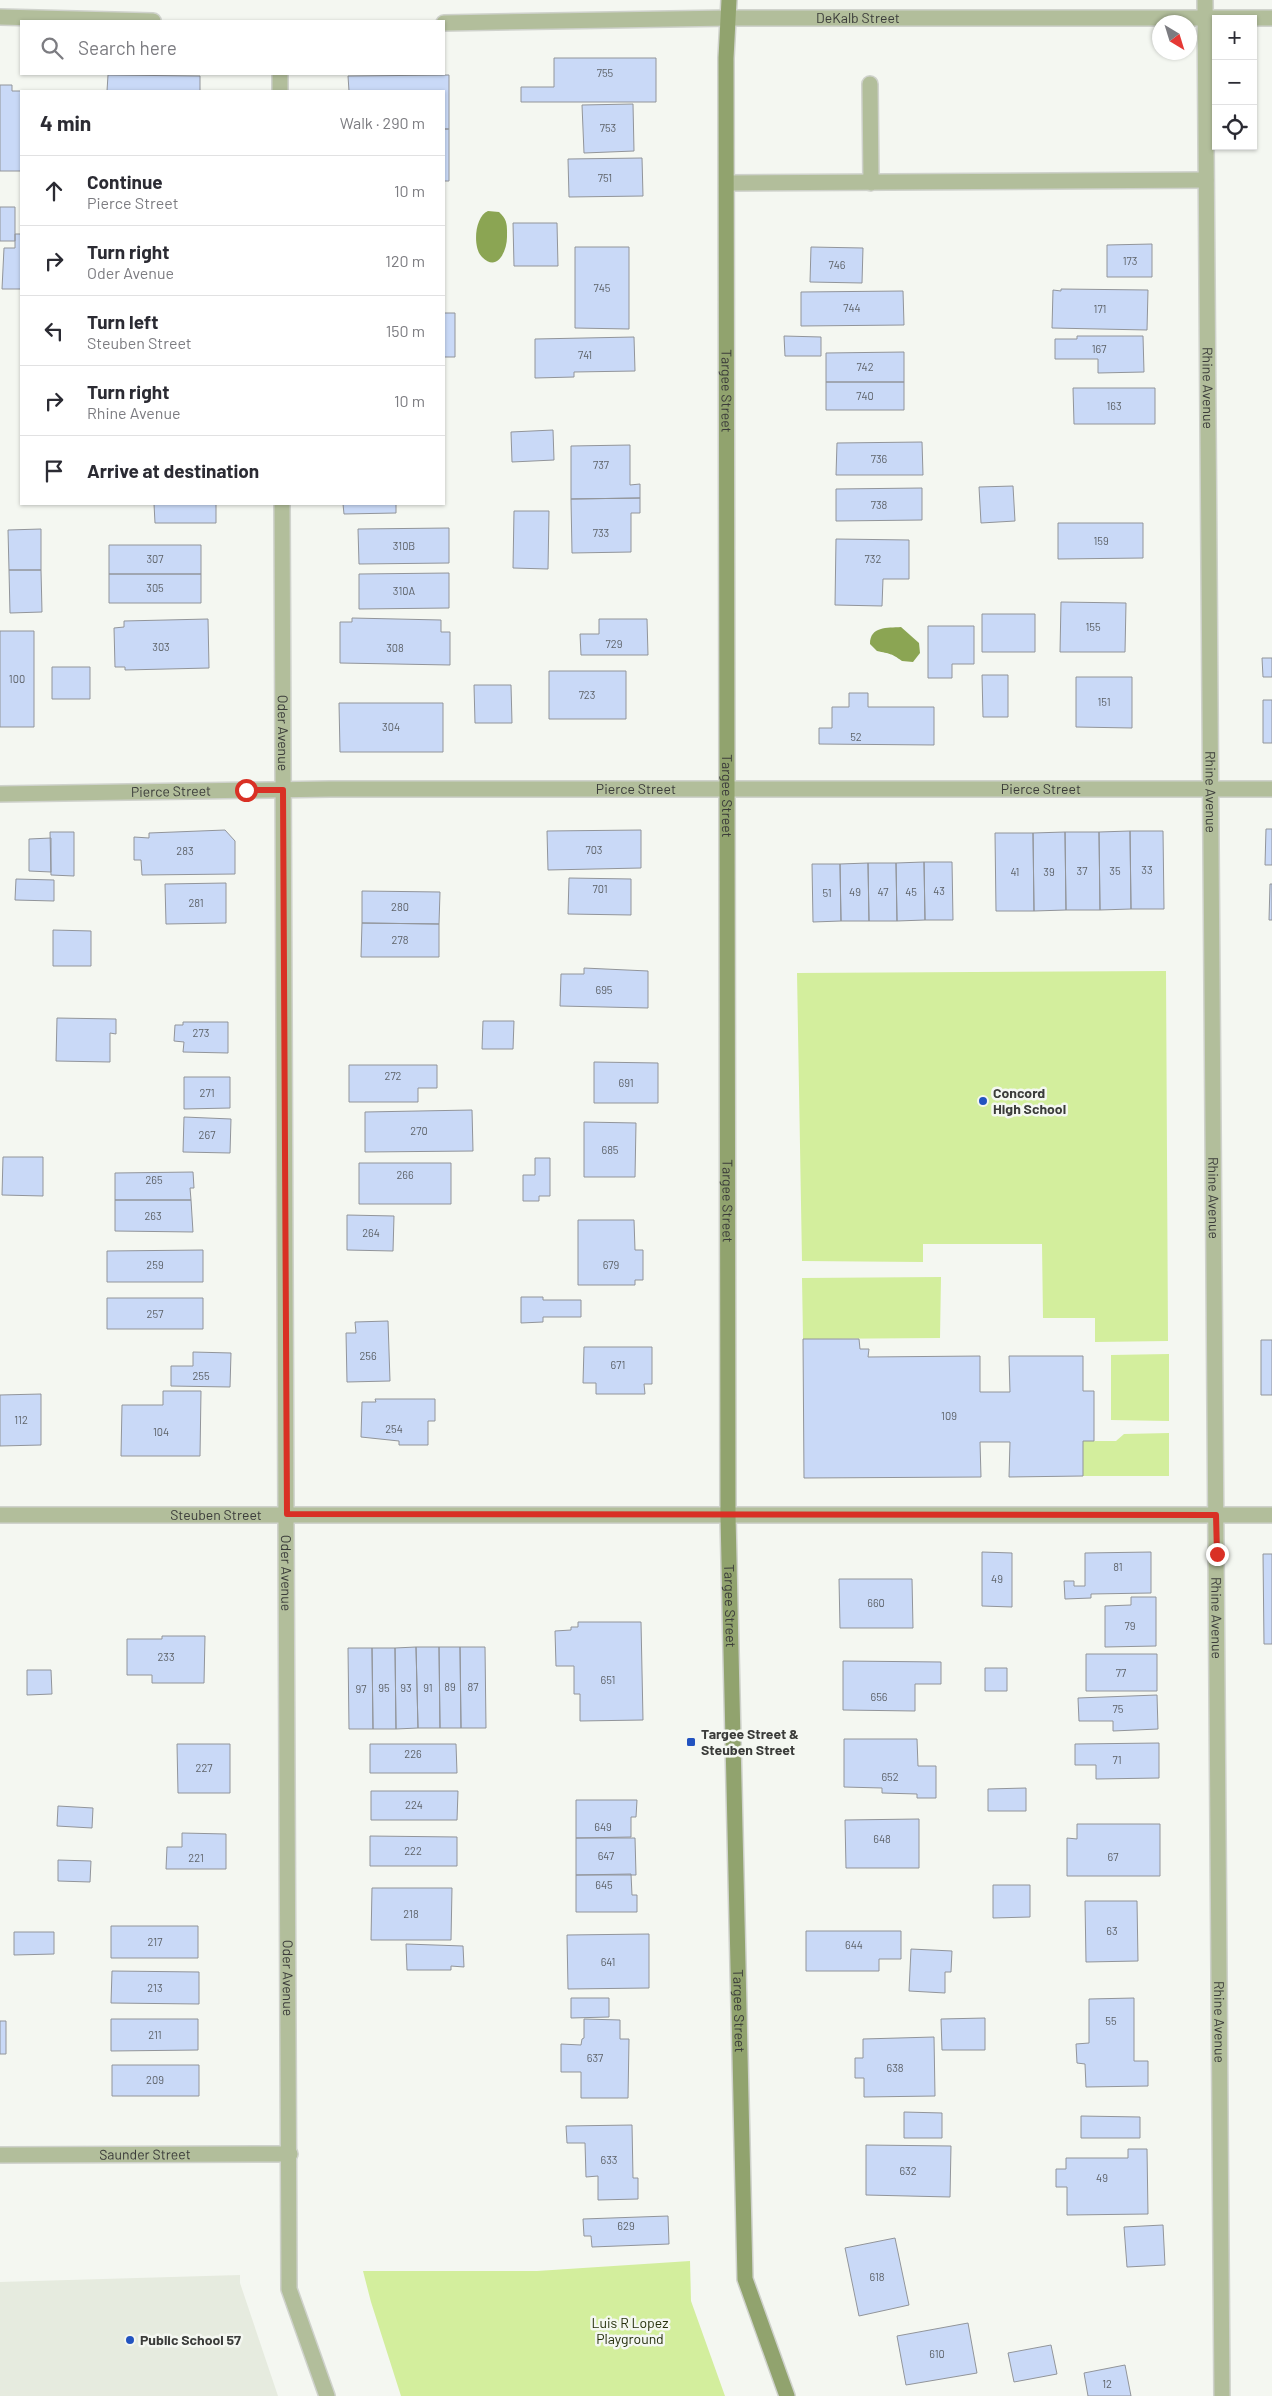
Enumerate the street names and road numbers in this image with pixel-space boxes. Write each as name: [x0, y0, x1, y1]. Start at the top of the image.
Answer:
street label: DeKalb Street: [816, 9, 900, 26]
street label: Rhine Avenue: [1199, 347, 1217, 429]
street label: Targee Street: [718, 349, 736, 433]
street label: Oder Avenue: [275, 695, 292, 771]
street label: Rhine Avenue: [1202, 751, 1220, 833]
street label: Targee Street: [719, 754, 736, 838]
street label: Pierce Street: [596, 780, 676, 797]
street label: Pierce Street: [1001, 780, 1081, 797]
street label: Pierce Street: [131, 782, 211, 800]
street label: Rhine Avenue: [1205, 1157, 1223, 1239]
street label: Targee Street: [720, 1159, 737, 1243]
street label: Steuben Street: [170, 1506, 262, 1523]
street label: Oder Avenue: [278, 1535, 295, 1611]
street label: Targee Street: [721, 1564, 740, 1648]
street label: Rhine Avenue: [1208, 1577, 1226, 1659]
street label: Oder Avenue: [280, 1940, 297, 2016]
street label: Targee Street: [730, 1969, 749, 2053]
street label: Rhine Avenue: [1211, 1981, 1229, 2063]
street label: Saunder Street: [99, 2145, 191, 2163]

